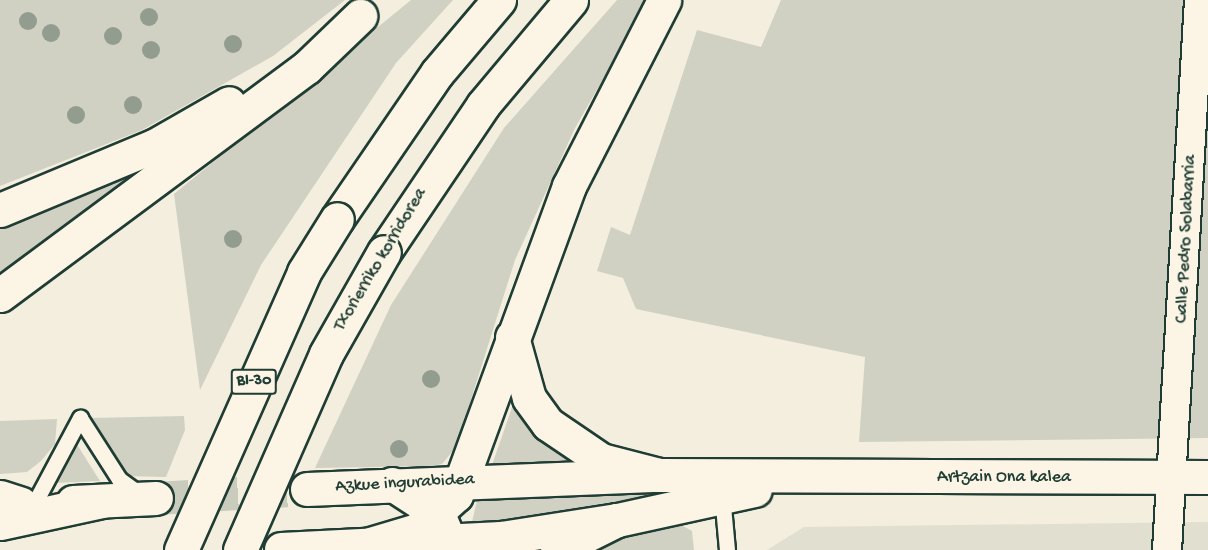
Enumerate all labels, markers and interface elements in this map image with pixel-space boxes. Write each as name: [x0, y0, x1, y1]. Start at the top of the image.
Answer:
street label: Calle Pedro Solabarria: [1172, 154, 1202, 324]
street label: Txorierriko korridorea: [330, 185, 432, 335]
road number: BI-30: [230, 369, 278, 395]
street label: Artzain Ona kalea: [937, 467, 1071, 489]
street label: Azkue ingurabidea: [335, 470, 475, 498]

